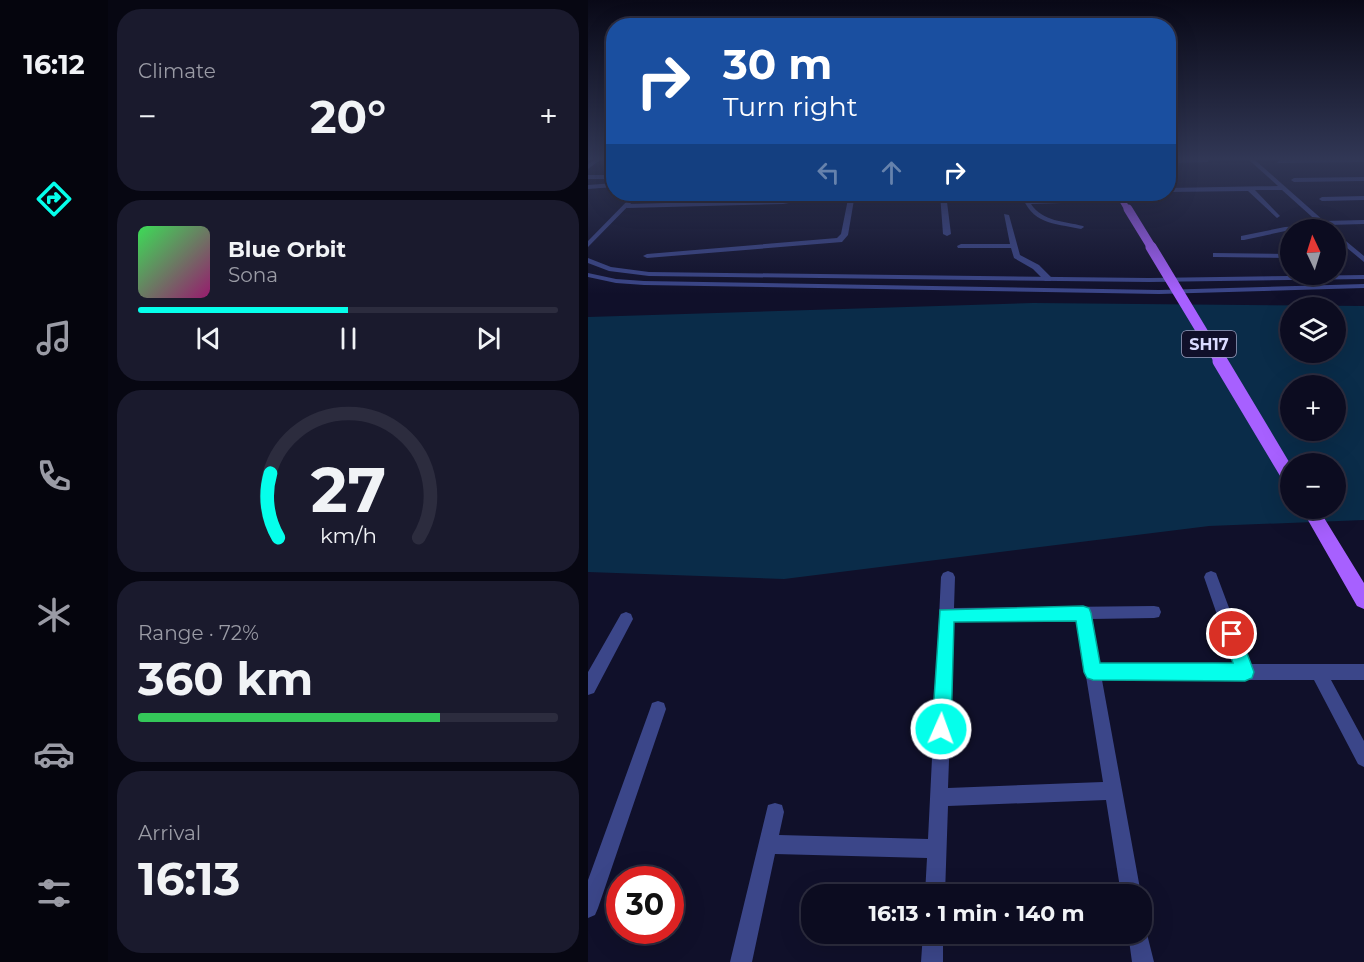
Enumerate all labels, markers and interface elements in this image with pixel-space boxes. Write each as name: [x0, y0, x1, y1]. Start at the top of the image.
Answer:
text: 30 m: [723, 38, 832, 90]
icon: right: [624, 42, 702, 120]
text: 16:12: [23, 48, 85, 81]
text: Climate: [138, 59, 216, 83]
text: 20°: [310, 89, 386, 144]
text: Turn right: [723, 90, 858, 123]
text: −: [138, 96, 157, 136]
text: +: [539, 96, 558, 136]
icon: left: [812, 156, 845, 189]
icon: ahead: [875, 156, 908, 189]
icon: right: [938, 156, 971, 189]
icon: directions: [33, 178, 75, 220]
north arrow: [1280, 219, 1346, 285]
map controls: [1280, 219, 1346, 519]
text: Blue Orbit: [228, 236, 346, 263]
text: Sona: [228, 263, 278, 287]
button: layers: [1280, 297, 1346, 363]
icon: music: [33, 317, 75, 359]
icon: previous: [192, 322, 225, 355]
icon: pause: [332, 322, 365, 355]
icon: next: [472, 322, 505, 355]
road number: SH17: [1182, 331, 1236, 357]
button: +: [1280, 375, 1346, 441]
text: 27: [310, 452, 386, 528]
button: −: [1280, 453, 1346, 519]
icon: phone: [33, 455, 75, 497]
text: km/h: [319, 522, 377, 548]
icon: climate: [33, 594, 75, 636]
pin: [1206, 608, 1257, 659]
icon: arrive: [1215, 617, 1248, 650]
text: Range · 72%: [138, 621, 259, 645]
text: 360 km: [138, 651, 313, 706]
position arrow: [909, 697, 973, 761]
icon: car: [33, 733, 75, 775]
text: Arrival: [138, 821, 201, 845]
text: 16:13: [138, 851, 240, 906]
speed limit sign: 30: [606, 866, 684, 944]
icon: filters: [33, 872, 75, 914]
text: 16:13 · 1 min · 140 m: [868, 900, 1085, 927]

